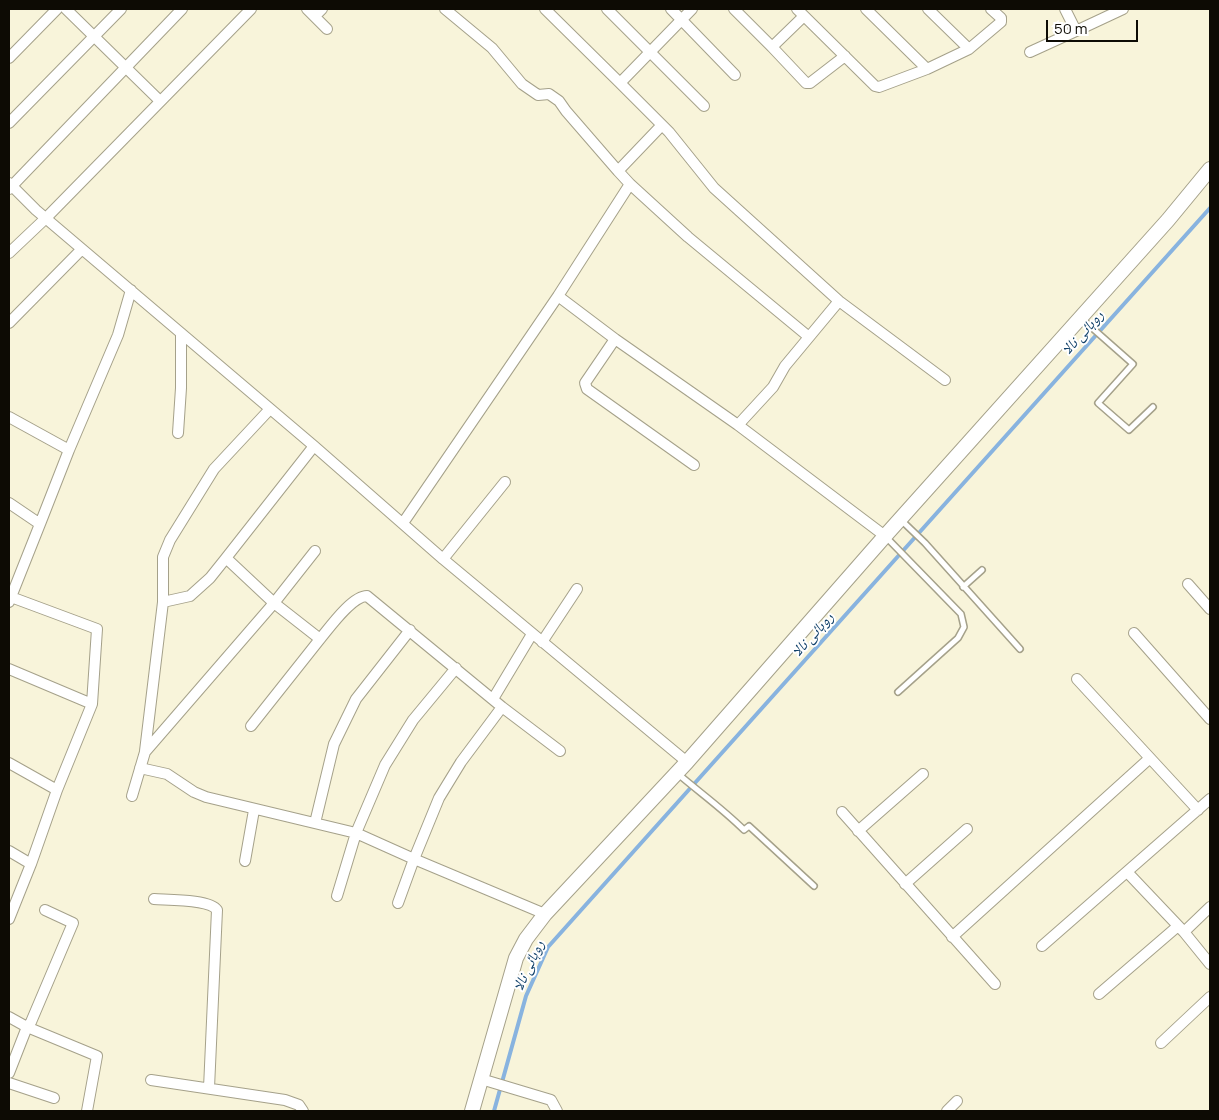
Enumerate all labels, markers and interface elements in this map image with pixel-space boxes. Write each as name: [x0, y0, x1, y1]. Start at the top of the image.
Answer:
scale bar: [1049, 10, 1142, 42]
text: 50 m: [1054, 18, 1088, 39]
water label: روہائی نالا: [1058, 307, 1108, 359]
water label: روہائی نالا: [788, 609, 838, 661]
water label: روہائی نالا: [509, 938, 549, 994]

